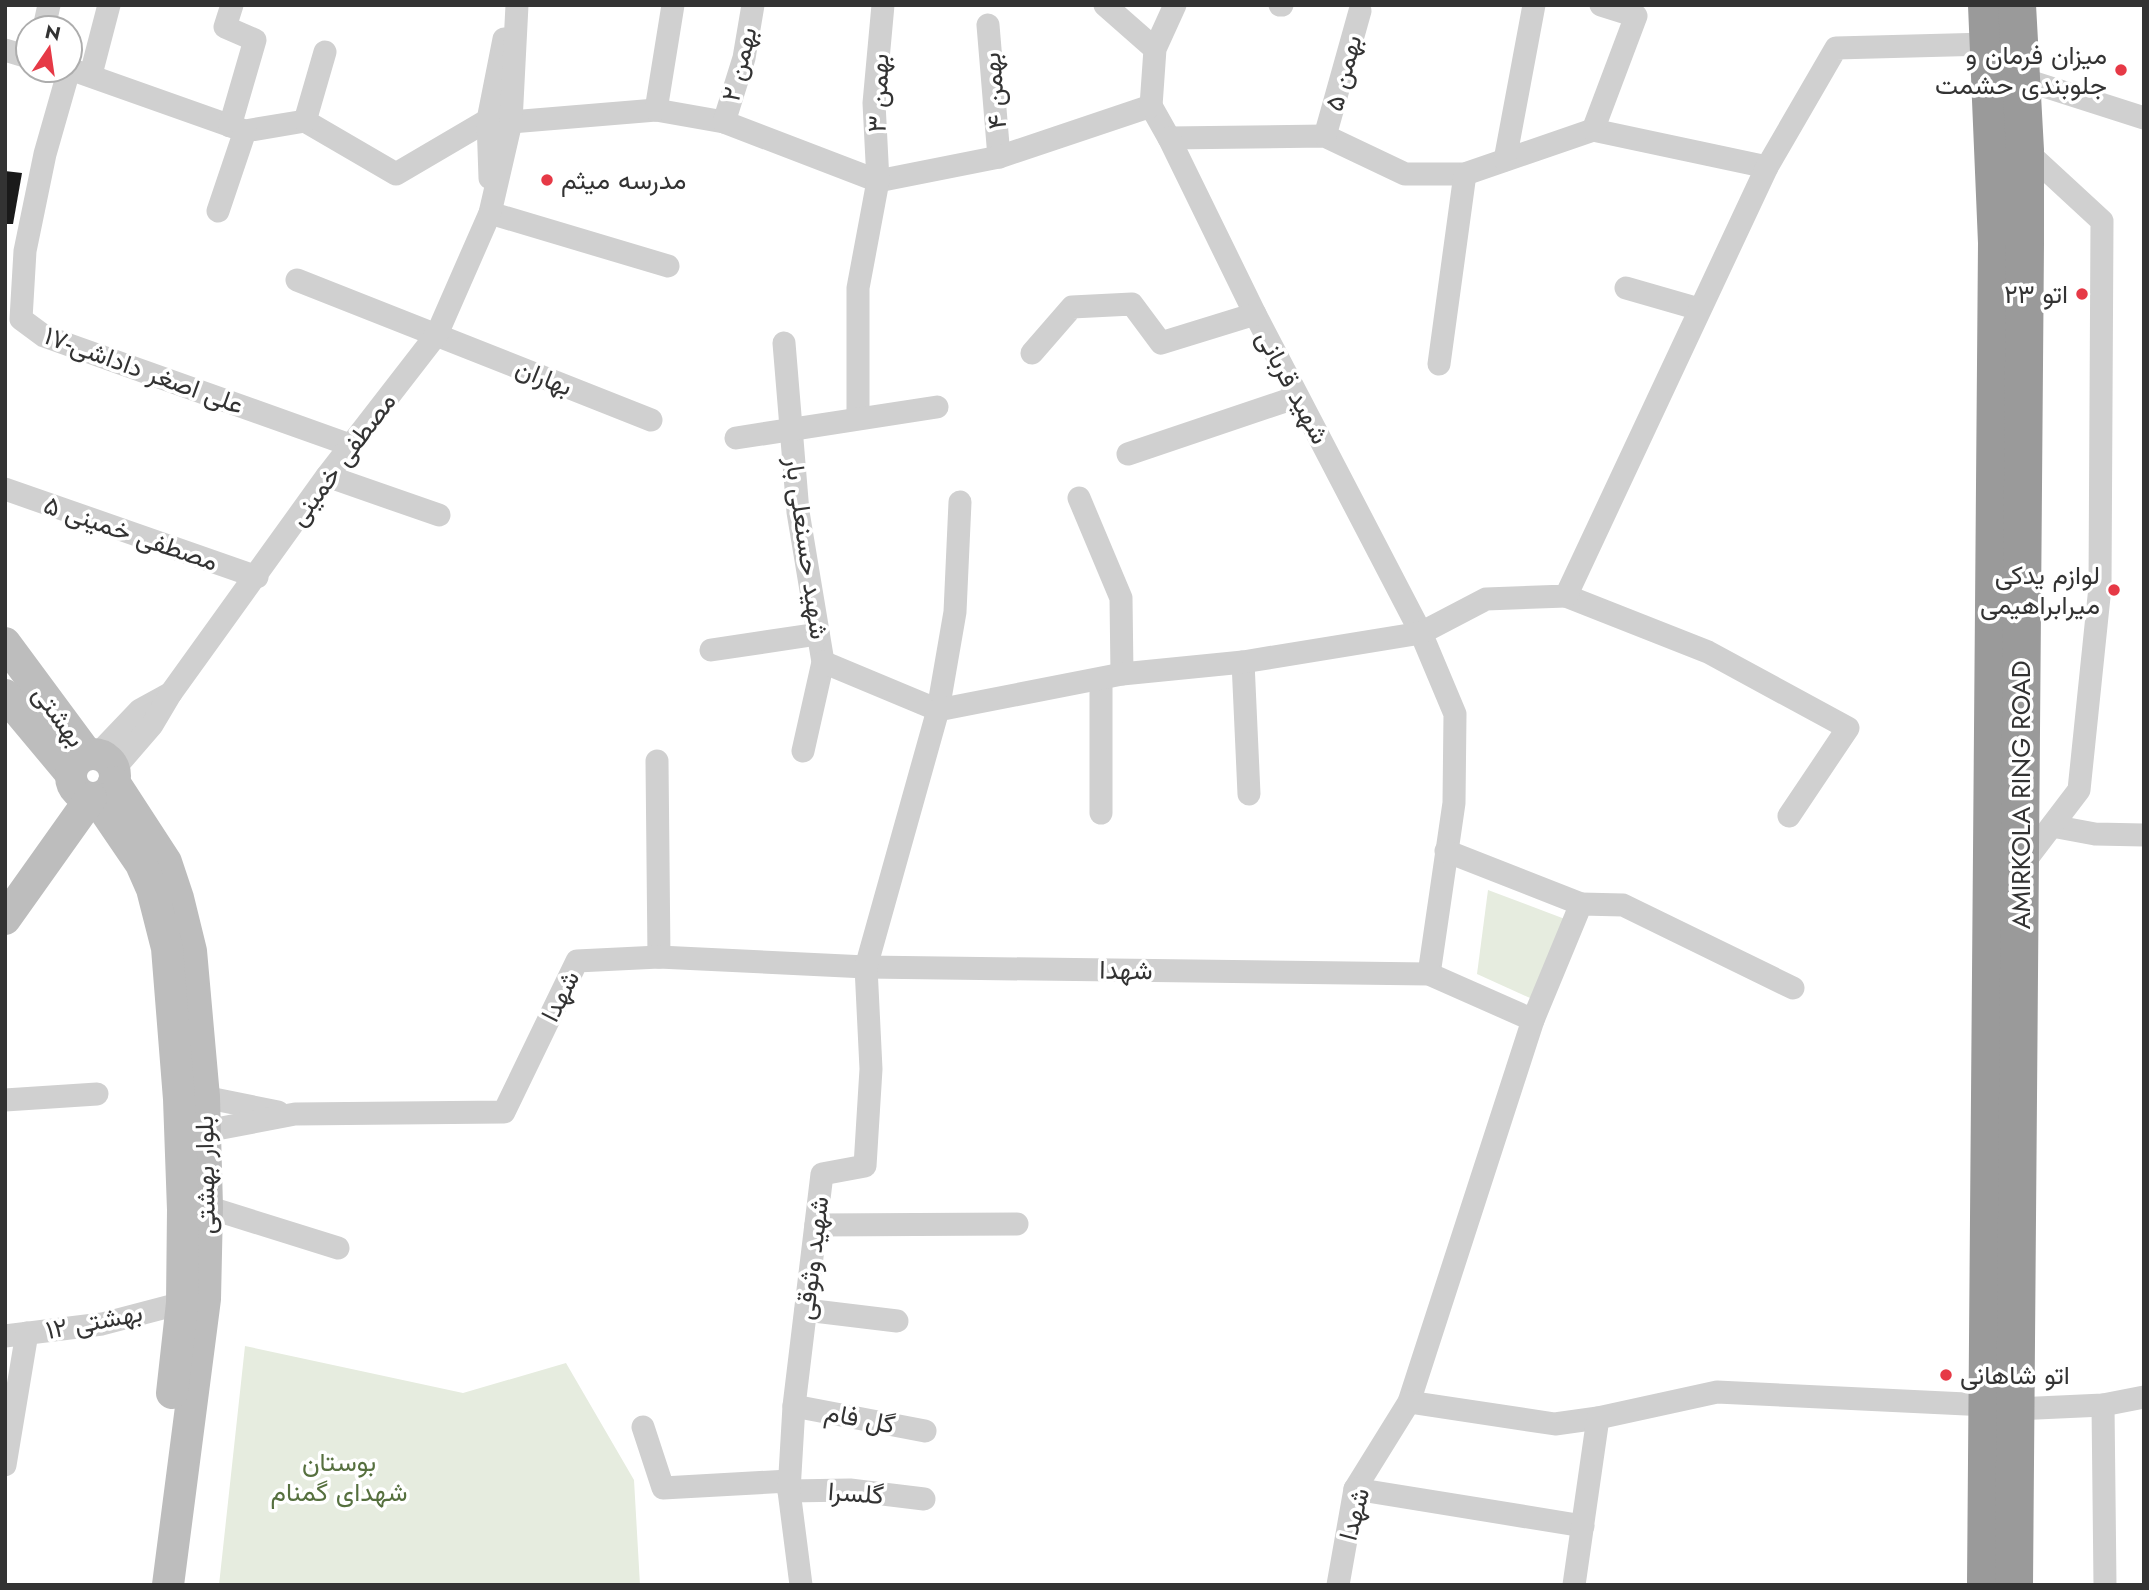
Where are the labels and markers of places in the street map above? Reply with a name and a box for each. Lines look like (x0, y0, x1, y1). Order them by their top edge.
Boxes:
place label: میزان فرمان و جلوبندی حشمت (1935, 36, 2107, 104)
marker: میزان فرمان و جلوبندی حشمت (2113, 62, 2129, 78)
place label: مدرسه میثم (561, 161, 686, 199)
marker: مدرسه میثم (539, 172, 555, 188)
place label: اتو ۲۳ (2004, 275, 2068, 313)
marker: اتو ۲۳ (2074, 286, 2090, 302)
place label: لوازم یدکی میرابراهیمی (1980, 556, 2100, 624)
marker: لوازم یدکی میرابراهیمی (2106, 582, 2122, 598)
place label: اتو شاهانی (1960, 1356, 2070, 1394)
marker: اتو شاهانی (1938, 1367, 1954, 1383)

